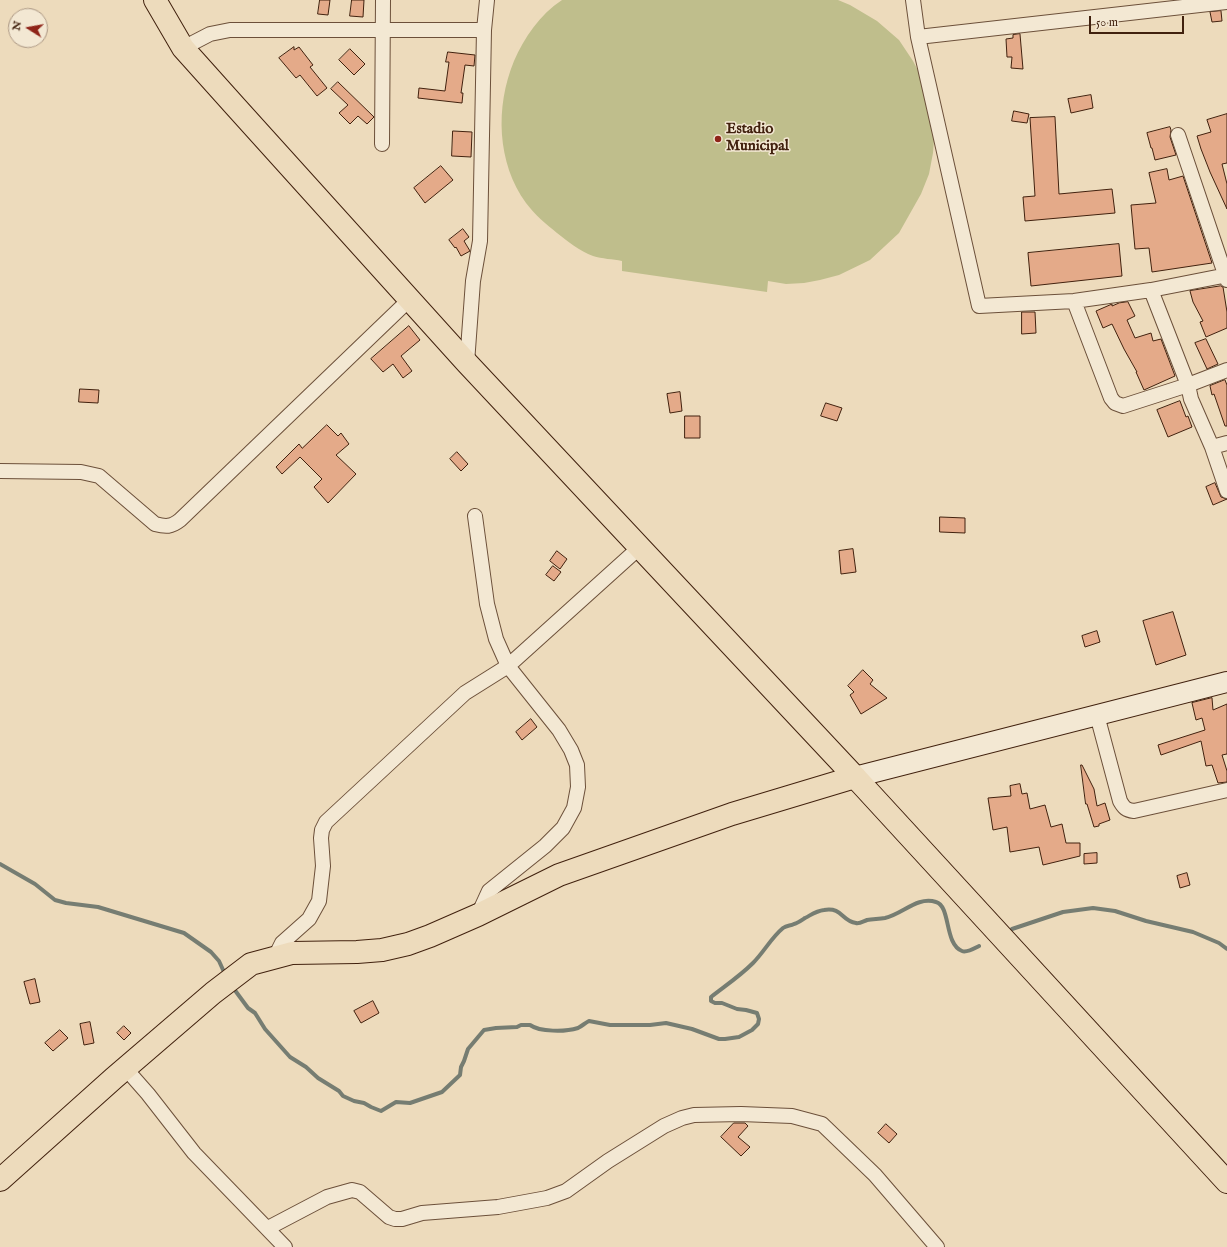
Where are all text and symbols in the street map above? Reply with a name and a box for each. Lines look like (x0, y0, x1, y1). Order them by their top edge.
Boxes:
north arrow (8, 8, 48, 48)
scale bar (1091, 8, 1186, 34)
text: 50 m (1096, 15, 1118, 30)
text: N (9, 20, 25, 32)
place label: Estadio Municipal (726, 121, 789, 156)
marker: Estadio Municipal (713, 134, 723, 144)

